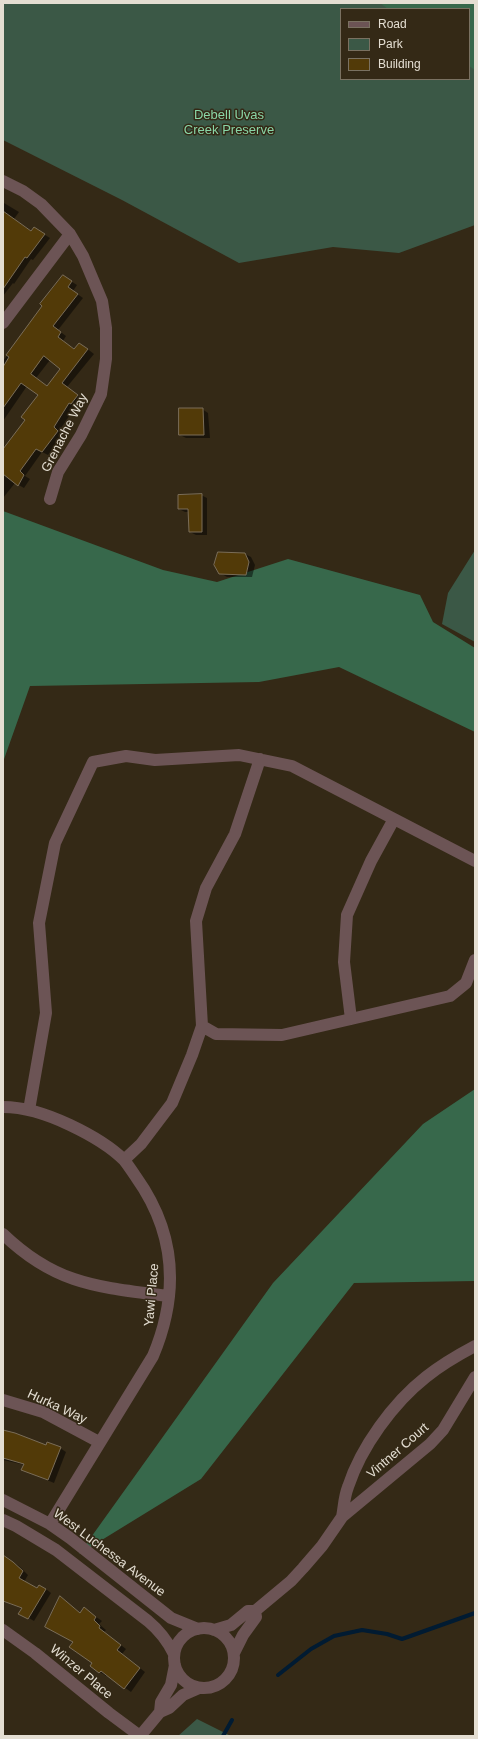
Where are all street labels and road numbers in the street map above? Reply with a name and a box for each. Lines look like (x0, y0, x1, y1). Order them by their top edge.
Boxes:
street label: Grenache Way (38, 391, 92, 475)
street label: Yawi Place (141, 1263, 163, 1327)
street label: Hurka Way (25, 1386, 89, 1428)
street label: Vintner Court (364, 1420, 432, 1482)
street label: West Luchessa Avenue (50, 1506, 168, 1600)
street label: Winzer Place (47, 1641, 115, 1703)

